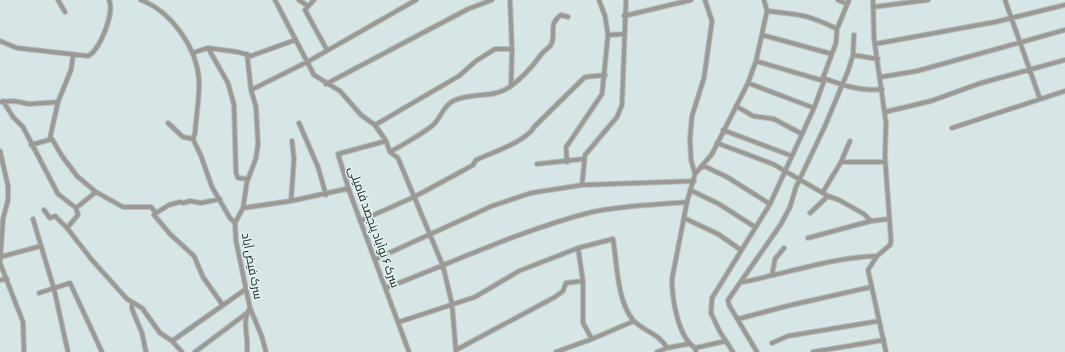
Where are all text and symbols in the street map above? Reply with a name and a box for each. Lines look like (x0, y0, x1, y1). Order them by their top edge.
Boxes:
street label: سرک ۶ نوآباد پنجصد فامیلی (344, 164, 402, 290)
street label: سرک فيض آباد (239, 232, 265, 300)

